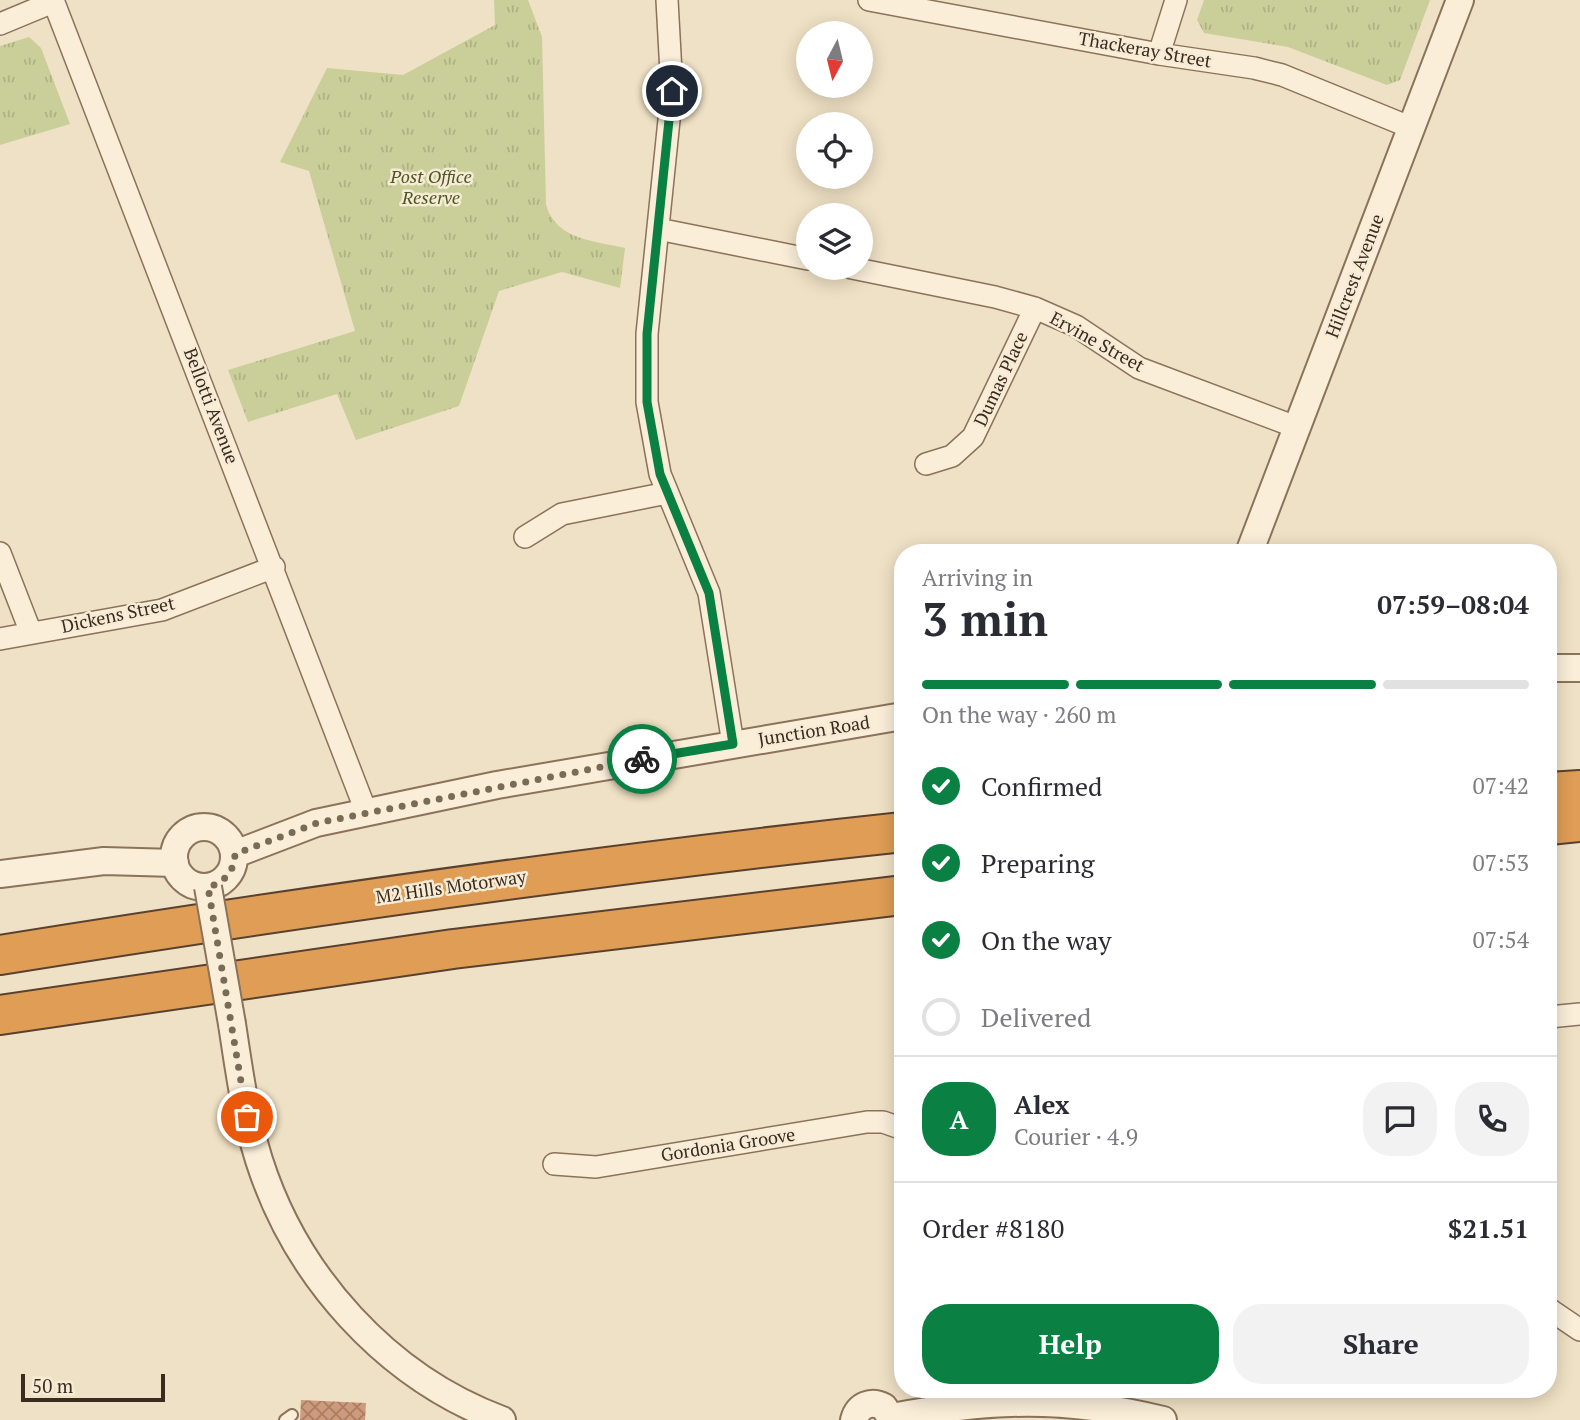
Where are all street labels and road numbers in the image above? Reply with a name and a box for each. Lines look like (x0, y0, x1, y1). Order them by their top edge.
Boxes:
street label: Thackeray Street (1077, 25, 1214, 73)
street label: Hillcrest Avenue (1319, 210, 1389, 341)
street label: Ervine Street (1046, 305, 1149, 377)
street label: Dumas Place (968, 327, 1033, 430)
street label: Bellotti Avenue (179, 344, 245, 467)
street label: Dickens Street (59, 590, 177, 638)
street label: Junction Road (756, 709, 871, 751)
street label: M2 Hills Motorway (374, 863, 528, 908)
street label: Gordonia Groove (659, 1122, 797, 1166)

